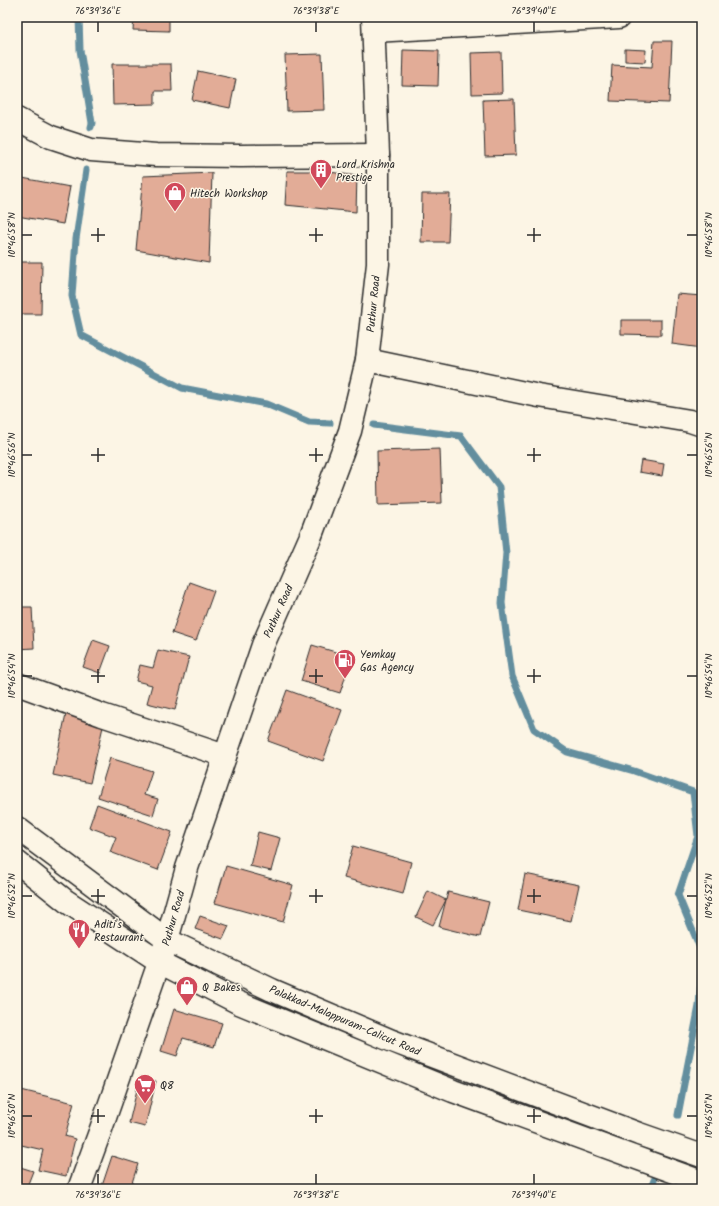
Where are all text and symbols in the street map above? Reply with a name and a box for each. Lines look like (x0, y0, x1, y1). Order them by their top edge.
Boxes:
text: 76°39'36"E (75, 3, 122, 19)
text: 76°39'38"E (293, 3, 340, 19)
text: 76°39'40"E (511, 3, 558, 19)
place label: Lord Krishna Prestige (336, 156, 395, 187)
building icon: Lord Krishna Prestige (308, 157, 334, 190)
shop icon: Hitech Workshop (162, 180, 188, 213)
place label: Hitech Workshop (190, 185, 268, 203)
text: 10°46'58"N (4, 212, 20, 258)
text: 10°46'58"N (701, 212, 717, 258)
street label: Puthur Road (362, 274, 386, 333)
text: 10°46'56"N (4, 432, 20, 478)
text: 10°46'56"N (701, 432, 717, 478)
street label: Puthur Road (259, 581, 299, 641)
place label: Yemkay Gas Agency (360, 646, 415, 677)
fuel station icon: Yemkay Gas Agency (332, 647, 358, 680)
text: 10°46'54"N (4, 653, 20, 699)
text: 10°46'54"N (701, 653, 717, 699)
text: 10°46'52"N (4, 873, 20, 919)
text: 10°46'52"N (701, 873, 717, 919)
street label: Puthur Road (157, 888, 191, 948)
place label: Aditi's Restaurant (94, 916, 144, 947)
restaurant icon: Aditi's Restaurant (66, 917, 92, 950)
shop icon: Q Bakes (174, 974, 200, 1007)
place label: Q Bakes (202, 979, 241, 997)
street label: Palakkad-Malappuram-Calicut Road (266, 981, 424, 1061)
supermarket icon: Q8 (132, 1072, 158, 1105)
place label: Q8 (160, 1077, 174, 1095)
text: 10°46'50"N (4, 1094, 20, 1138)
text: 10°46'50"N (701, 1094, 717, 1138)
text: 76°39'36"E (75, 1187, 122, 1203)
text: 76°39'38"E (293, 1187, 340, 1203)
text: 76°39'40"E (511, 1187, 558, 1203)

